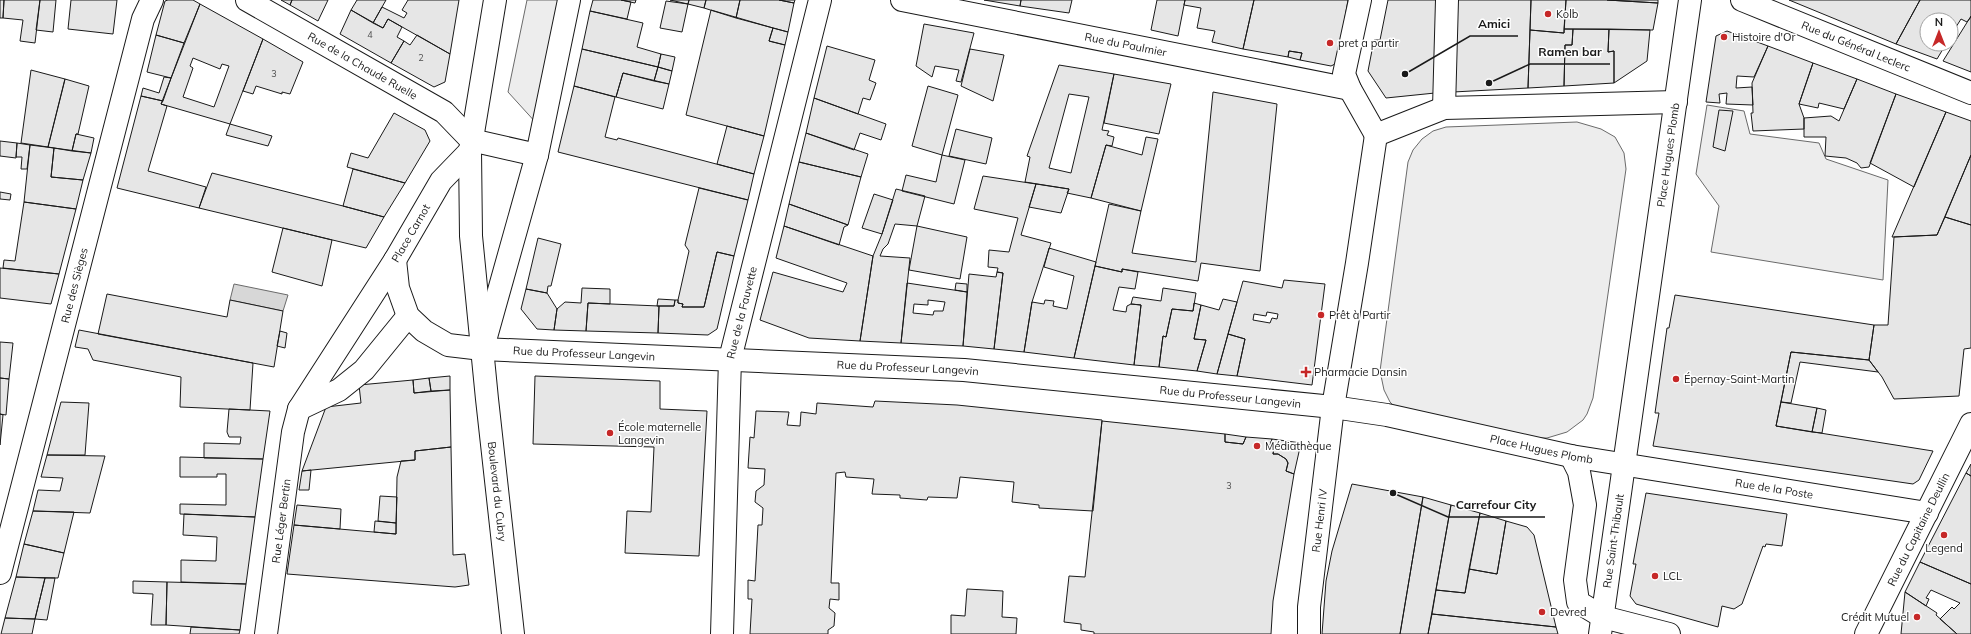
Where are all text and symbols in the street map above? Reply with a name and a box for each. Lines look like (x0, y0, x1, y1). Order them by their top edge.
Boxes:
place label: Kolb (1556, 7, 1579, 21)
marker: Kolb (1543, 9, 1553, 19)
callout: Amici (1470, 12, 1518, 36)
north arrow (1919, 12, 1959, 52)
text: N (1935, 15, 1943, 29)
text: Amici (1478, 16, 1510, 31)
street label: Rue du Général Leclerc (1799, 18, 1913, 75)
street label: Rue de la Chaude Ruelle (305, 29, 420, 102)
house number: 4 (367, 29, 373, 40)
street label: Rue du Paulmier (1083, 29, 1168, 59)
place label: Histoire d'Or (1732, 30, 1795, 44)
marker: Histoire d'Or (1719, 32, 1729, 42)
place label: pret a partir (1338, 36, 1399, 50)
marker: pret a partir (1325, 38, 1335, 48)
callout: Ramen bar (1530, 40, 1610, 64)
text: Ramen bar (1538, 44, 1602, 59)
house number: 2 (418, 52, 424, 63)
house number: 3 (271, 68, 277, 79)
street label: Place Hugues Plomb (1654, 101, 1682, 208)
street label: Place Carnot (388, 201, 433, 265)
street label: Rue des Sièges (58, 246, 91, 325)
street label: Rue de la Fauvette (723, 265, 760, 360)
place label: Prêt à Partir (1329, 308, 1390, 322)
marker: Prêt à Partir (1316, 310, 1326, 320)
street label: Rue du Professeur Langevin (513, 343, 655, 364)
street label: Rue du Professeur Langevin (836, 357, 979, 378)
place label: Pharmacie Dansin (1314, 365, 1407, 379)
marker: Pharmacie Dansin (1301, 367, 1311, 377)
place label: Épernay-Saint-Martin (1684, 372, 1794, 386)
marker: Épernay-Saint-Martin (1671, 374, 1681, 384)
street label: Rue du Professeur Langevin (1159, 383, 1302, 411)
place label: École maternelle Langevin (618, 420, 701, 447)
marker: École maternelle Langevin (605, 428, 615, 438)
street label: Place Hugues Plomb (1489, 431, 1595, 466)
place label: Médiathèque (1265, 439, 1331, 453)
street label: Boulevard du Cubry (485, 441, 510, 543)
marker: Médiathèque (1252, 441, 1262, 451)
street label: Rue du Capitaine Deullin (1884, 470, 1953, 588)
street label: Rue de la Poste (1734, 475, 1814, 502)
street label: Rue Léger Bertin (269, 478, 294, 564)
house number: 3 (1226, 480, 1232, 491)
street label: Rue Henri IV (1309, 488, 1330, 553)
callout: Carrefour City (1448, 493, 1545, 517)
street label: Rue Saint-Thibault (1600, 493, 1627, 589)
text: Carrefour City (1456, 497, 1537, 512)
marker: Legend (1939, 530, 1949, 540)
place label: Legend (1925, 541, 1963, 555)
place label: LCL (1663, 569, 1682, 583)
marker: LCL (1650, 571, 1660, 581)
place label: Devred (1550, 605, 1586, 619)
marker: Devred (1537, 607, 1547, 617)
place label: Crédit Mutuel (1841, 610, 1909, 624)
marker: Crédit Mutuel (1912, 612, 1922, 622)

